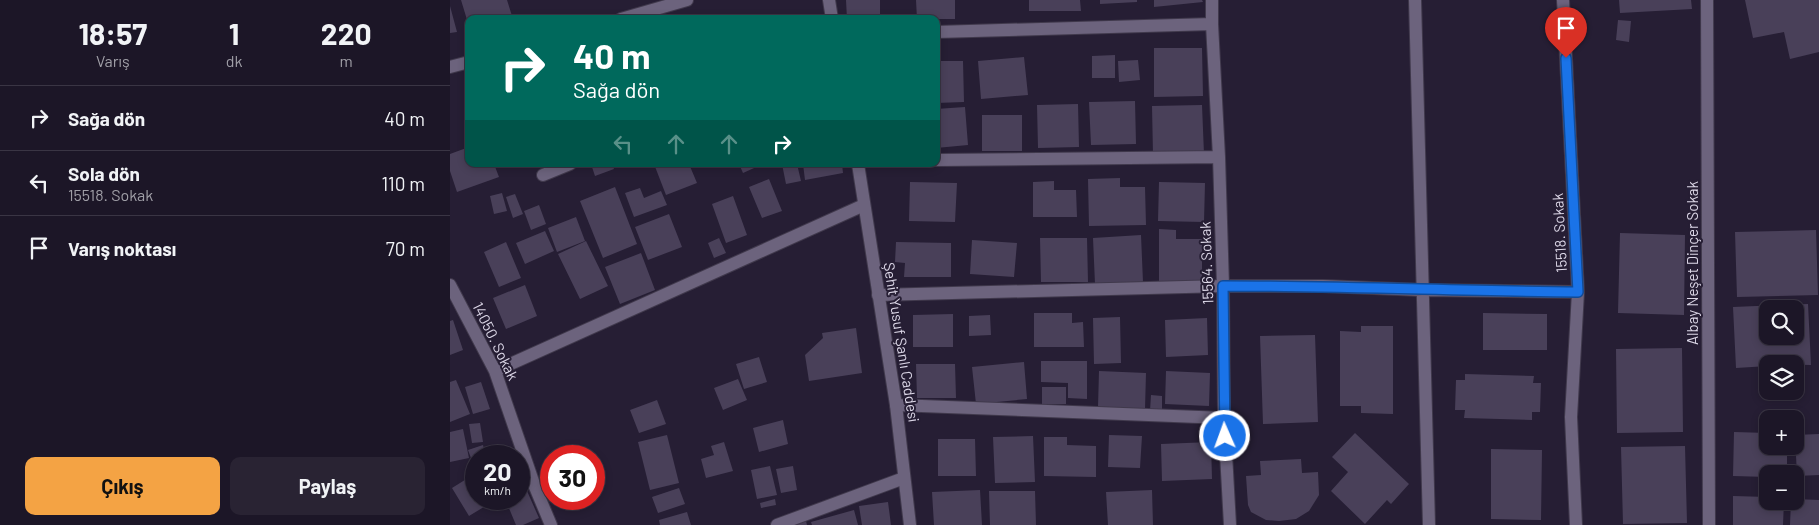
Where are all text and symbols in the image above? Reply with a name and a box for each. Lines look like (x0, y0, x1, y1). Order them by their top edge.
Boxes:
pin (1545, 7, 1587, 58)
icon: arrive (1552, 14, 1580, 42)
text: 18:57 (78, 15, 147, 51)
text: 1 (229, 15, 239, 51)
text: 220 (321, 15, 372, 51)
text: 40 m (573, 34, 650, 76)
icon: right (490, 35, 555, 100)
text: Varış (96, 51, 130, 70)
text: dk (226, 51, 242, 70)
text: m (340, 51, 353, 70)
text: Sağa dön (573, 76, 660, 102)
icon: right (25, 104, 53, 132)
text: Sağa dön (68, 107, 145, 130)
text: 40 m (384, 107, 425, 130)
icon: left (609, 130, 637, 158)
icon: ahead (662, 130, 690, 158)
icon: ahead (715, 130, 743, 158)
icon: right (768, 130, 796, 158)
text: Sola dön (68, 162, 140, 185)
icon: left (25, 169, 53, 197)
text: 110 m (381, 172, 425, 195)
street label: Albay Neşet Dinçer Sokak (1683, 181, 1701, 345)
text: 15518. Sokak (68, 185, 153, 204)
street label: 15518. Sokak (1548, 192, 1570, 273)
street label: 15564. Sokak (1196, 221, 1216, 305)
icon: arrive (25, 234, 53, 262)
text: Varış noktası (68, 237, 176, 260)
text: 70 m (386, 237, 425, 260)
street label: Şehit Yusuf Şanlı Caddesi (880, 261, 924, 423)
street label: 14050. Sokak (469, 299, 523, 384)
map controls (1759, 300, 1804, 510)
button: search (1759, 300, 1804, 345)
button: layers (1759, 355, 1804, 400)
position arrow (1198, 409, 1250, 461)
button: + (1759, 410, 1804, 455)
speed limit sign: 30 (540, 445, 605, 510)
text: 20 (483, 456, 512, 486)
button: Çıkış (25, 457, 220, 515)
button: Paylaş (230, 457, 425, 515)
button: − (1759, 465, 1804, 510)
text: km/h (484, 483, 511, 497)

